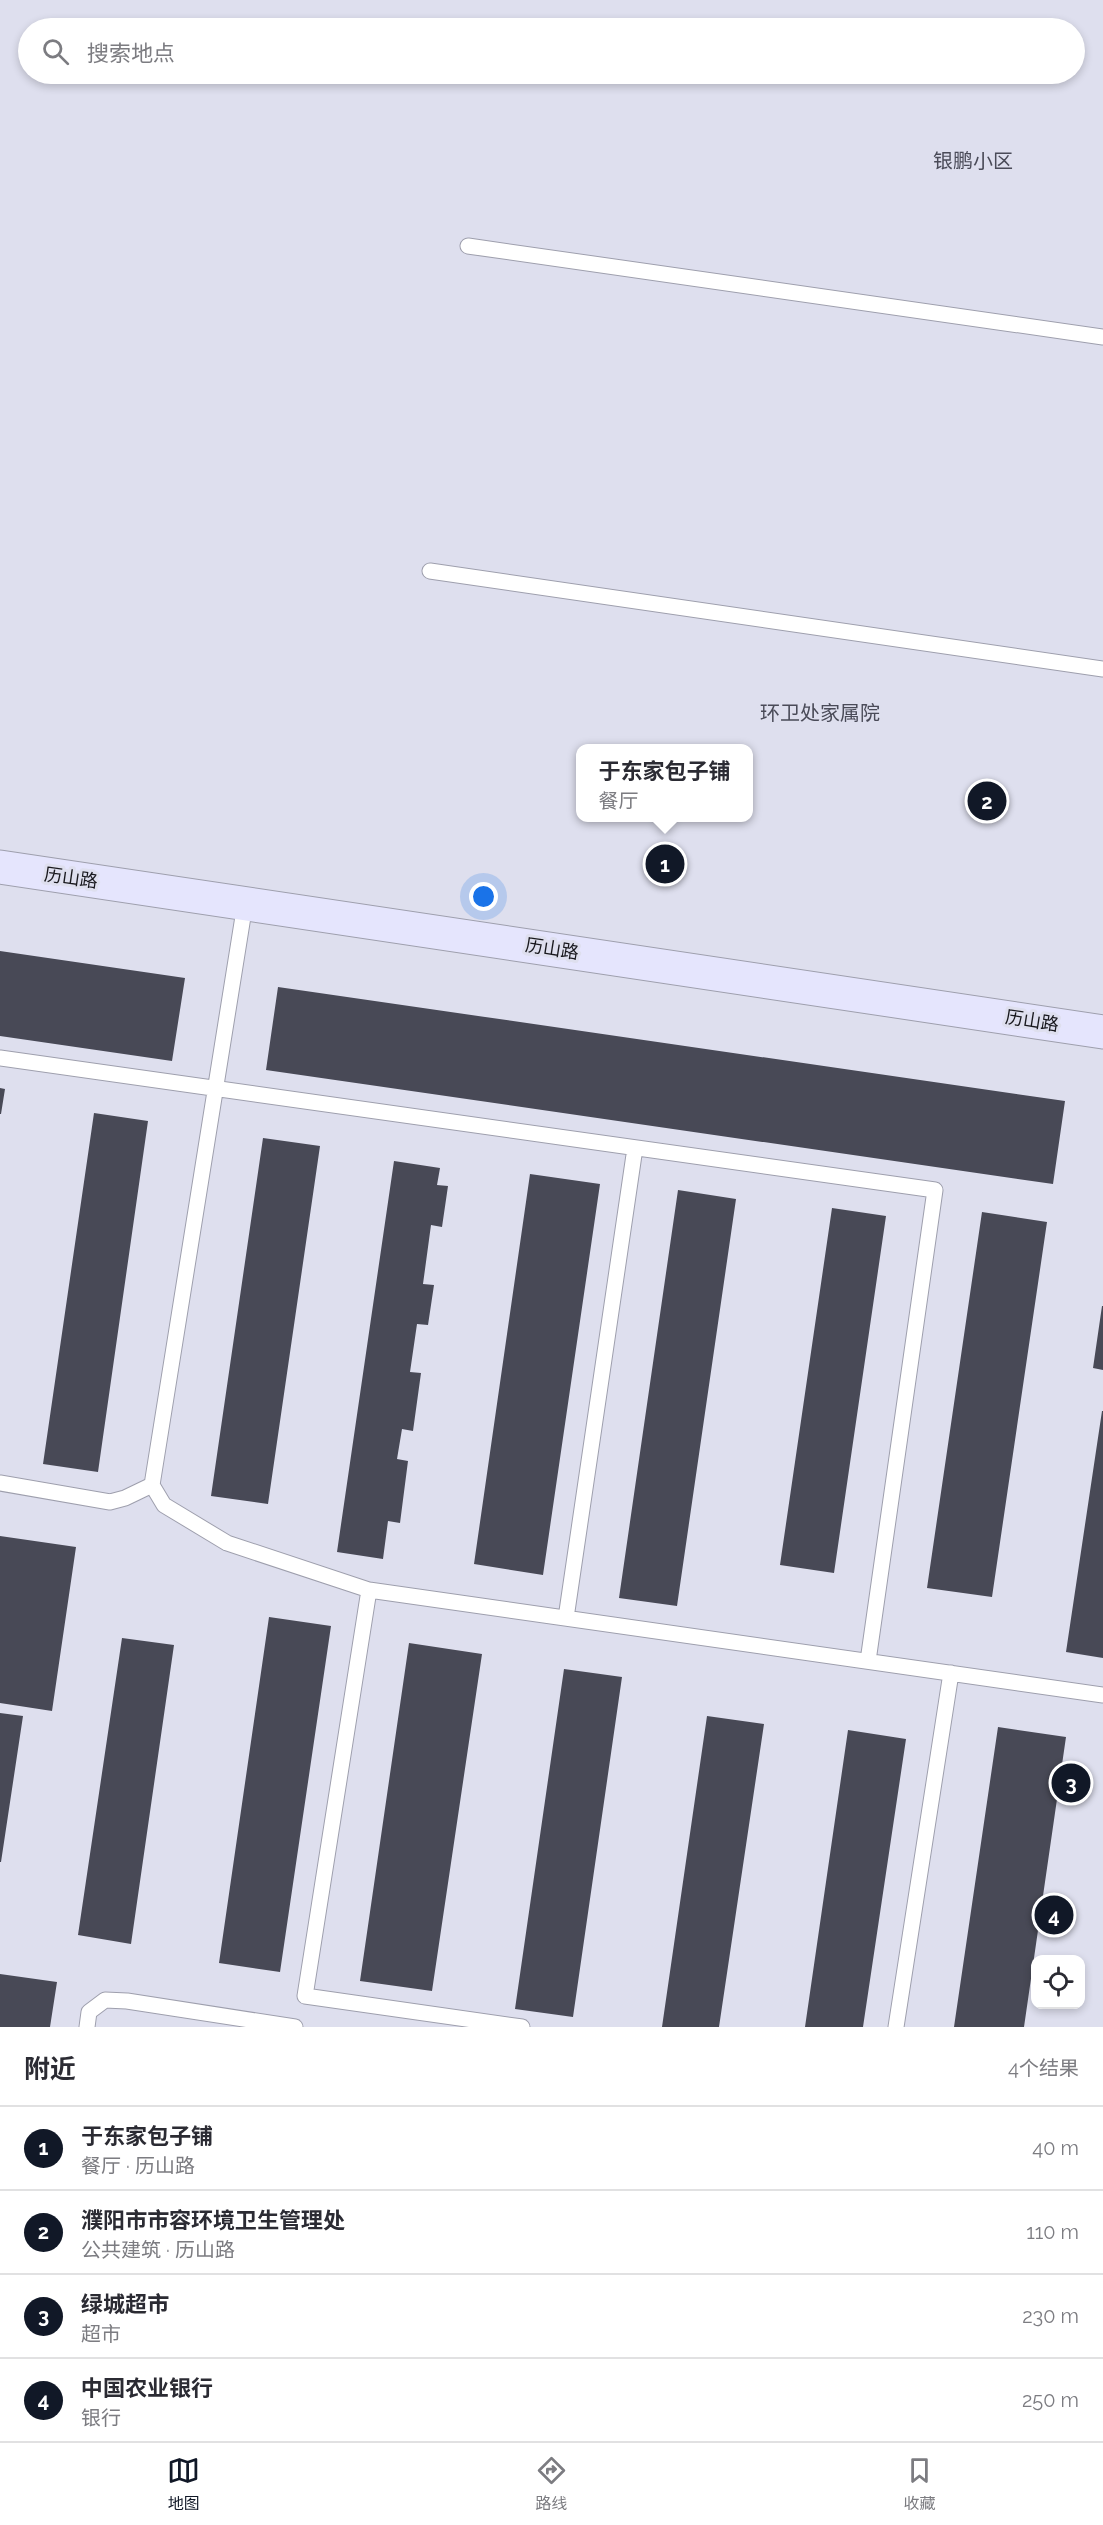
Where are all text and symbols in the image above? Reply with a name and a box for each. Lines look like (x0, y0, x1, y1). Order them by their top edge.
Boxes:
search box (18, 18, 1085, 84)
icon: search (39, 35, 72, 68)
text: 搜索地点 (87, 40, 175, 66)
district label: 银鹏小区 (933, 149, 1013, 173)
district label: 环卫处家属院 (760, 701, 880, 725)
popup (576, 744, 753, 822)
text: 于东家包子铺 (598, 758, 731, 784)
pin: 2 (968, 778, 1006, 824)
text: 餐厅 (598, 789, 638, 813)
pin: 1 (646, 842, 684, 886)
street label: 历山路 (43, 863, 99, 892)
your location (469, 882, 498, 911)
street label: 历山路 (524, 934, 580, 963)
street label: 历山路 (1004, 1006, 1060, 1035)
pin: 3 (1052, 1760, 1090, 1806)
pin: 4 (1034, 1892, 1074, 1938)
map controls (1031, 1955, 1085, 2009)
button: locate (1031, 1955, 1085, 2009)
text: 附近 (24, 2054, 76, 2084)
text: 4个结果 (1008, 2056, 1079, 2080)
text: 于东家包子铺 (81, 2123, 213, 2149)
text: 1 (39, 2136, 48, 2160)
text: 40 m (1032, 2136, 1079, 2160)
text: 餐厅 · 历山路 (81, 2154, 195, 2178)
text: 濮阳市市容环境卫生管理处 (81, 2207, 345, 2233)
text: 2 (38, 2220, 49, 2244)
text: 110 m (1026, 2220, 1079, 2244)
text: 公共建筑 · 历山路 (81, 2238, 235, 2262)
text: 绿城超市 (81, 2291, 169, 2317)
text: 3 (38, 2304, 49, 2328)
text: 230 m (1022, 2304, 1079, 2328)
text: 超市 (81, 2322, 121, 2346)
text: 中国农业银行 (81, 2375, 213, 2401)
text: 4 (38, 2388, 49, 2412)
text: 250 m (1022, 2388, 1079, 2412)
text: 银行 (81, 2406, 121, 2430)
tab: 地图 (167, 2454, 200, 2514)
tab: 路线 (535, 2454, 568, 2514)
tab: 收藏 (903, 2454, 936, 2514)

